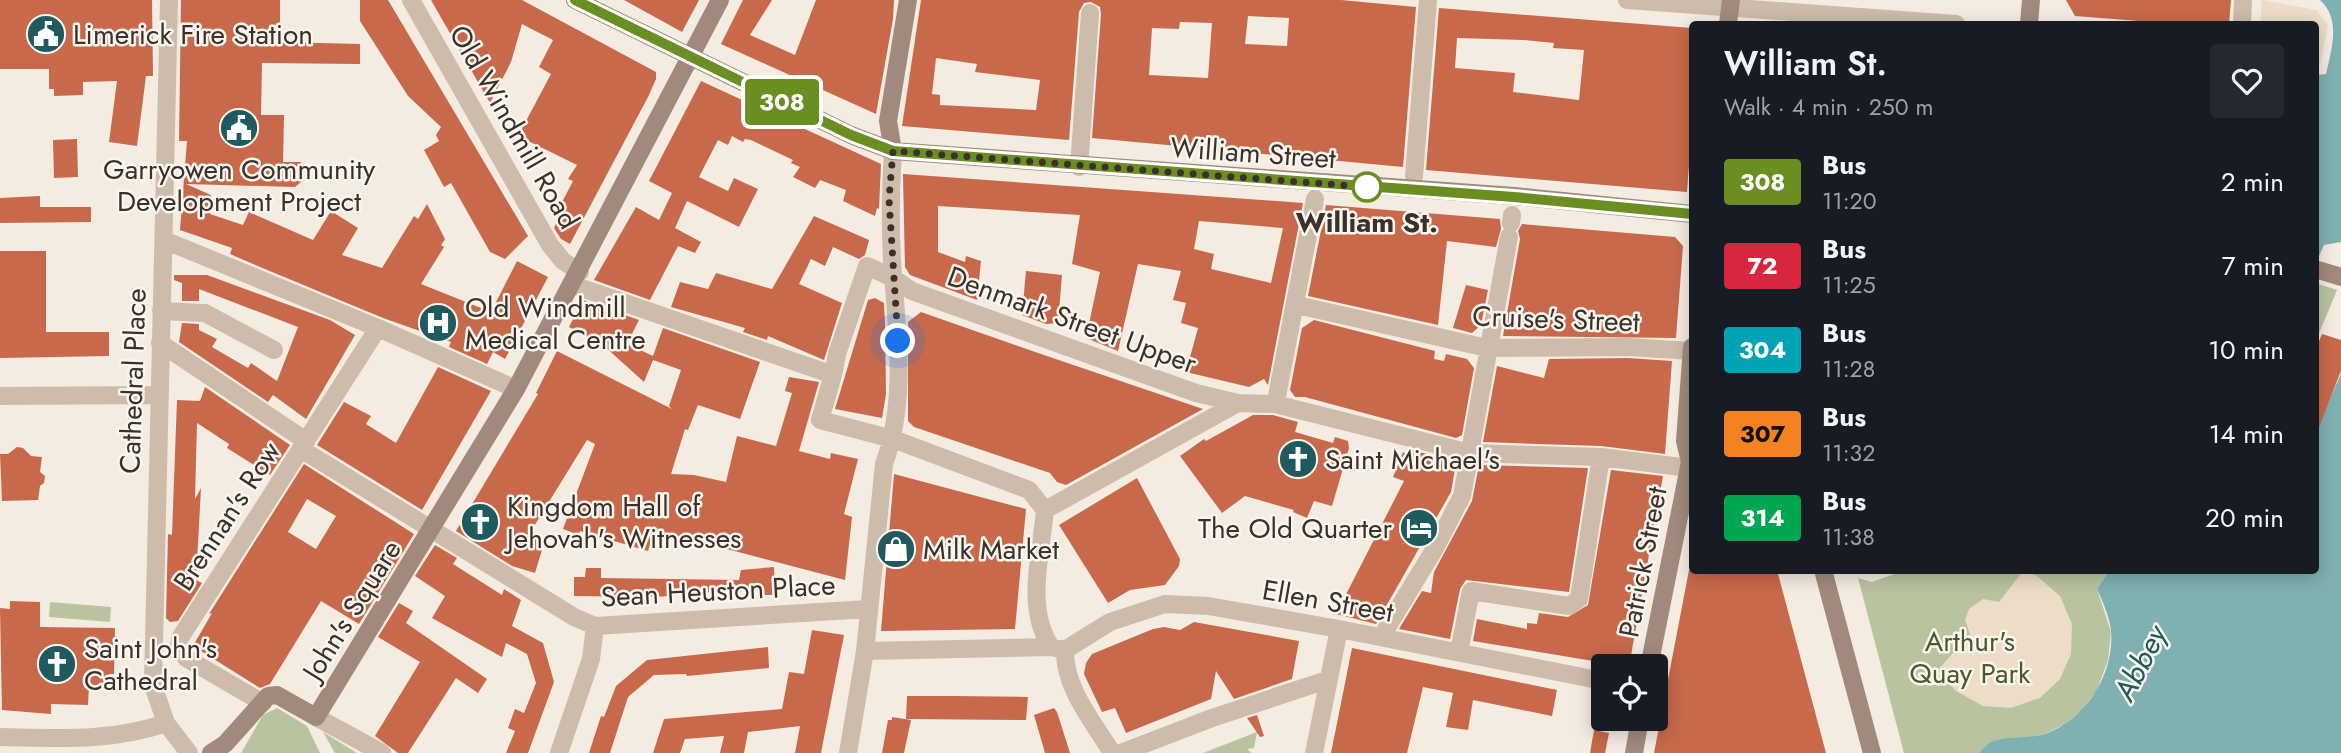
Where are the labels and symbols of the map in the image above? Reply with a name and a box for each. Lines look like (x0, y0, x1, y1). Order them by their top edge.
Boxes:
public building icon: Limerick Fire Station (25, 13, 67, 55)
place label: Limerick Fire Station (73, 14, 313, 55)
street label: Old Windmill Road (439, 17, 589, 237)
line badge: 308 (742, 79, 822, 125)
public building icon: Garryowen Community Development Project (218, 107, 260, 149)
street label: William Street (1169, 127, 1337, 179)
place label: Garryowen Community Development Project (103, 149, 376, 222)
marker: William St. (1352, 172, 1382, 202)
place label: William St. (1296, 202, 1438, 243)
street label: Denmark Street Upper (942, 256, 1203, 384)
place label: Old Windmill Medical Centre (465, 287, 646, 360)
street label: Cathedral Place (109, 288, 157, 474)
street label: Cruise's Street (1472, 296, 1641, 342)
hospital icon: Old Windmill Medical Centre (417, 302, 459, 344)
your location (880, 323, 915, 358)
street label: Brennan's Row (163, 433, 291, 599)
church icon: Saint Michael's (1277, 438, 1319, 480)
place label: Saint Michael's (1325, 439, 1500, 480)
street label: Patrick Street (1608, 483, 1678, 641)
place label: Kingdom Hall of Jehovah's Witnesses (503, 486, 741, 559)
church icon: Kingdom Hall of Jehovah's Witnesses (459, 501, 501, 543)
hotel icon: The Old Quarter (1398, 507, 1440, 549)
place label: The Old Quarter (1198, 508, 1392, 549)
shop icon: Milk Market (875, 528, 917, 570)
place label: Milk Market (923, 529, 1059, 570)
street label: John's Square (290, 532, 411, 691)
street label: Sean Heuston Place (600, 564, 836, 618)
street label: Ellen Street (1259, 569, 1397, 633)
water label: Abbey (2102, 616, 2178, 709)
park label: Arthur's Quay Park (1910, 621, 2031, 694)
place label: Saint John's Cathedral (84, 628, 217, 701)
church icon: Saint John's Cathedral (36, 643, 78, 685)

